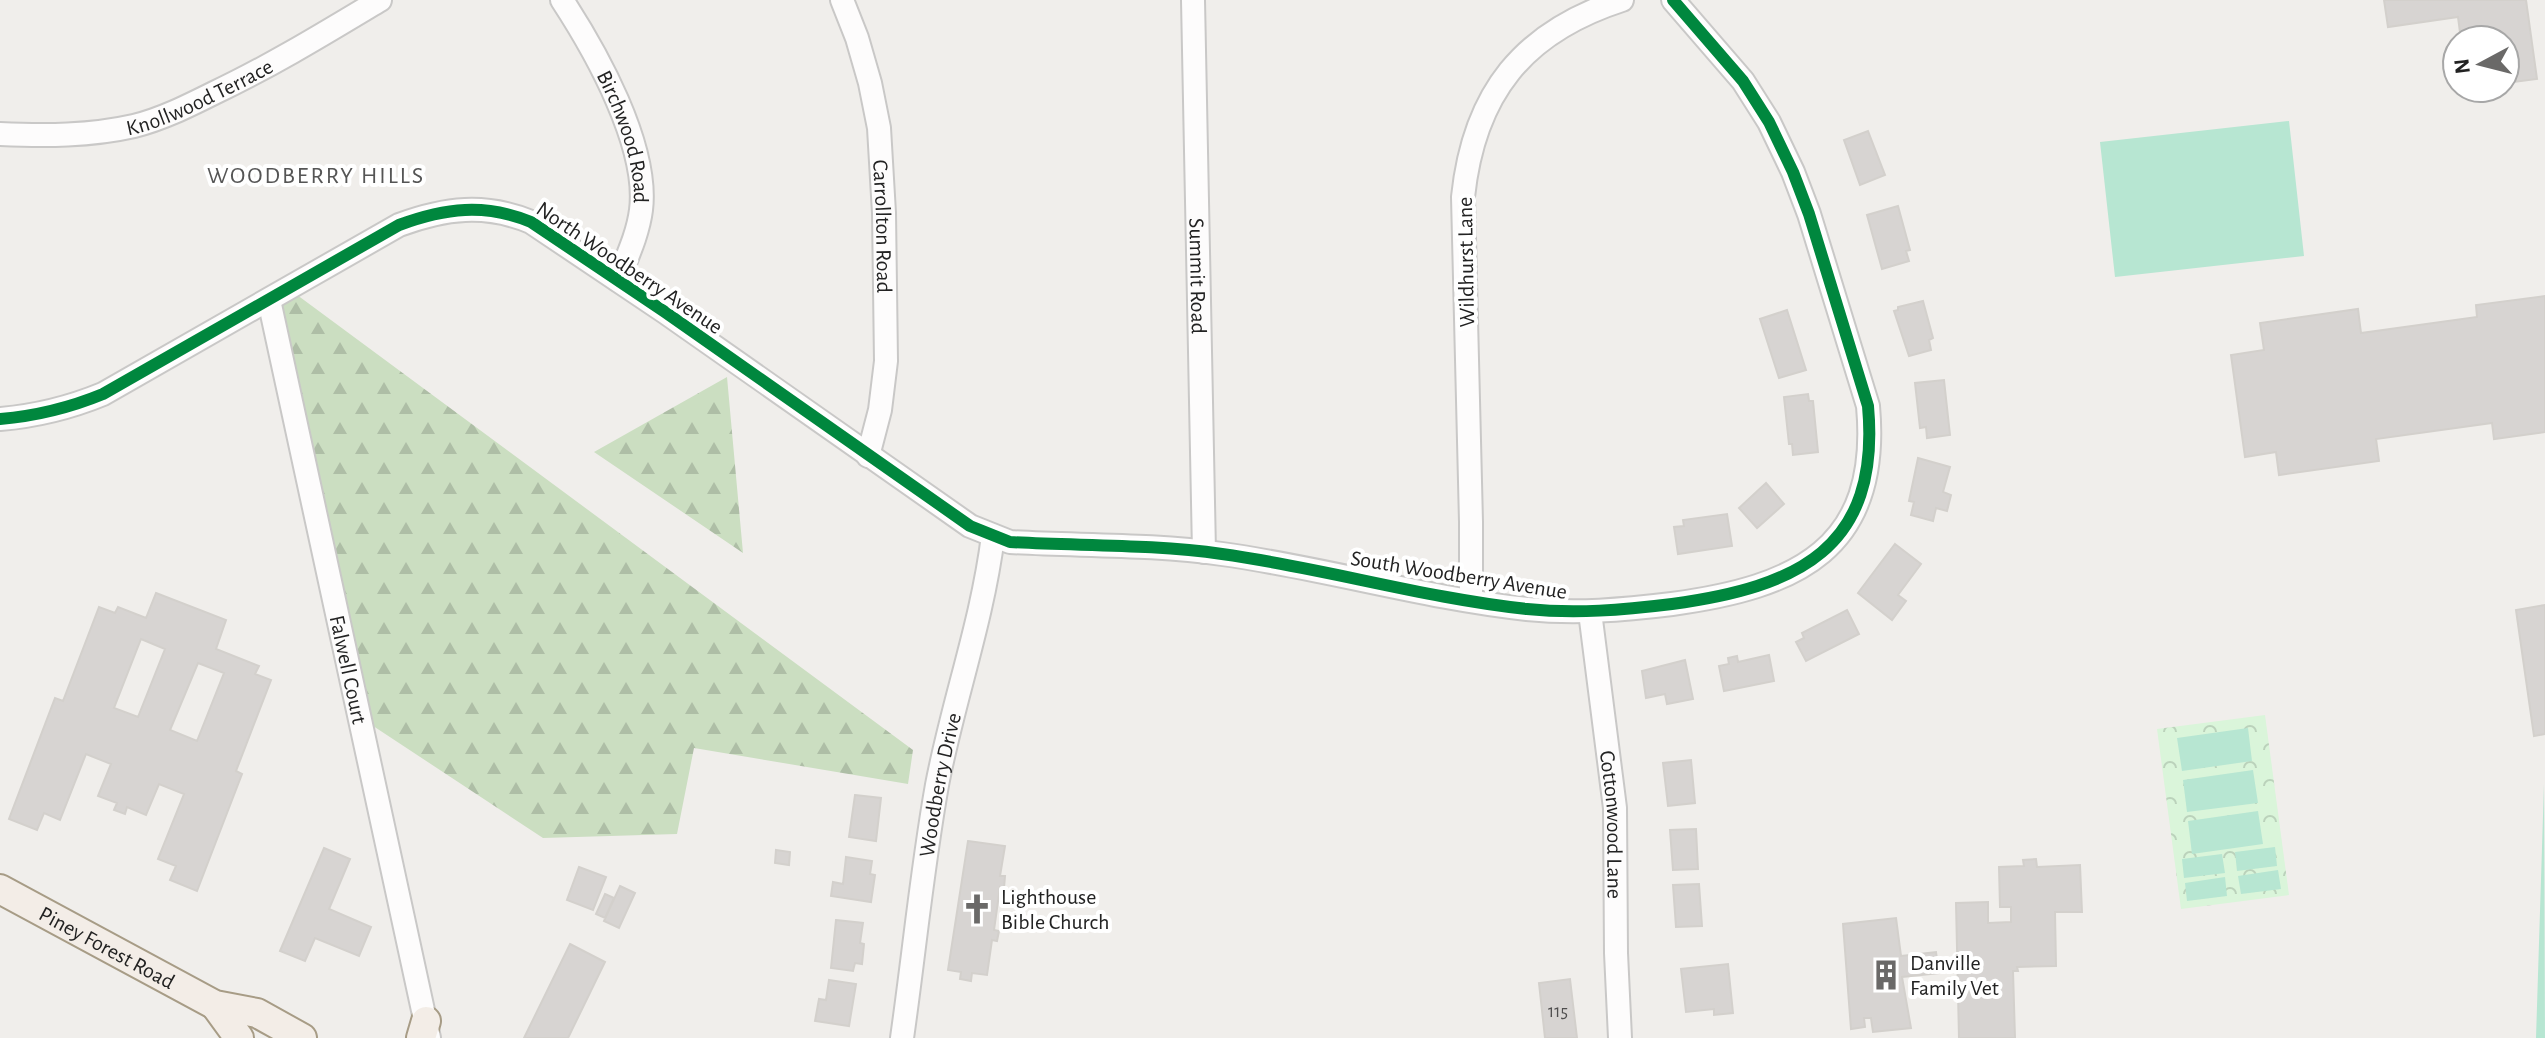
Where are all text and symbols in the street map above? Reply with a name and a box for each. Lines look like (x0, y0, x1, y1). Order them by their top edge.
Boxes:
north arrow (2441, 24, 2521, 104)
street label: Knollwood Terrace (124, 55, 277, 139)
text: N (2450, 57, 2474, 75)
street label: Birchwood Road (593, 67, 652, 203)
street label: Carrollton Road (869, 159, 895, 293)
district label: WOODBERRY HILLS (207, 164, 425, 188)
street label: Wildhurst Lane (1454, 196, 1478, 328)
street label: North Woodberry Avenue (532, 197, 726, 338)
street label: Summit Road (1185, 218, 1210, 334)
street label: South Woodberry Avenue (1349, 547, 1569, 603)
street label: Falwell Court (326, 613, 371, 726)
street label: Woodberry Drive (916, 711, 965, 859)
street label: Cottonwood Lane (1596, 749, 1626, 899)
place label: Lighthouse Bible Church (1001, 886, 1110, 933)
church icon: Lighthouse Bible Church (960, 892, 994, 926)
street label: Piney Forest Road (35, 902, 178, 993)
place label: Danville Family Vet (1910, 952, 1999, 999)
building icon: Danville Family Vet (1869, 958, 1903, 992)
house number: 115 (1548, 1003, 1568, 1021)

